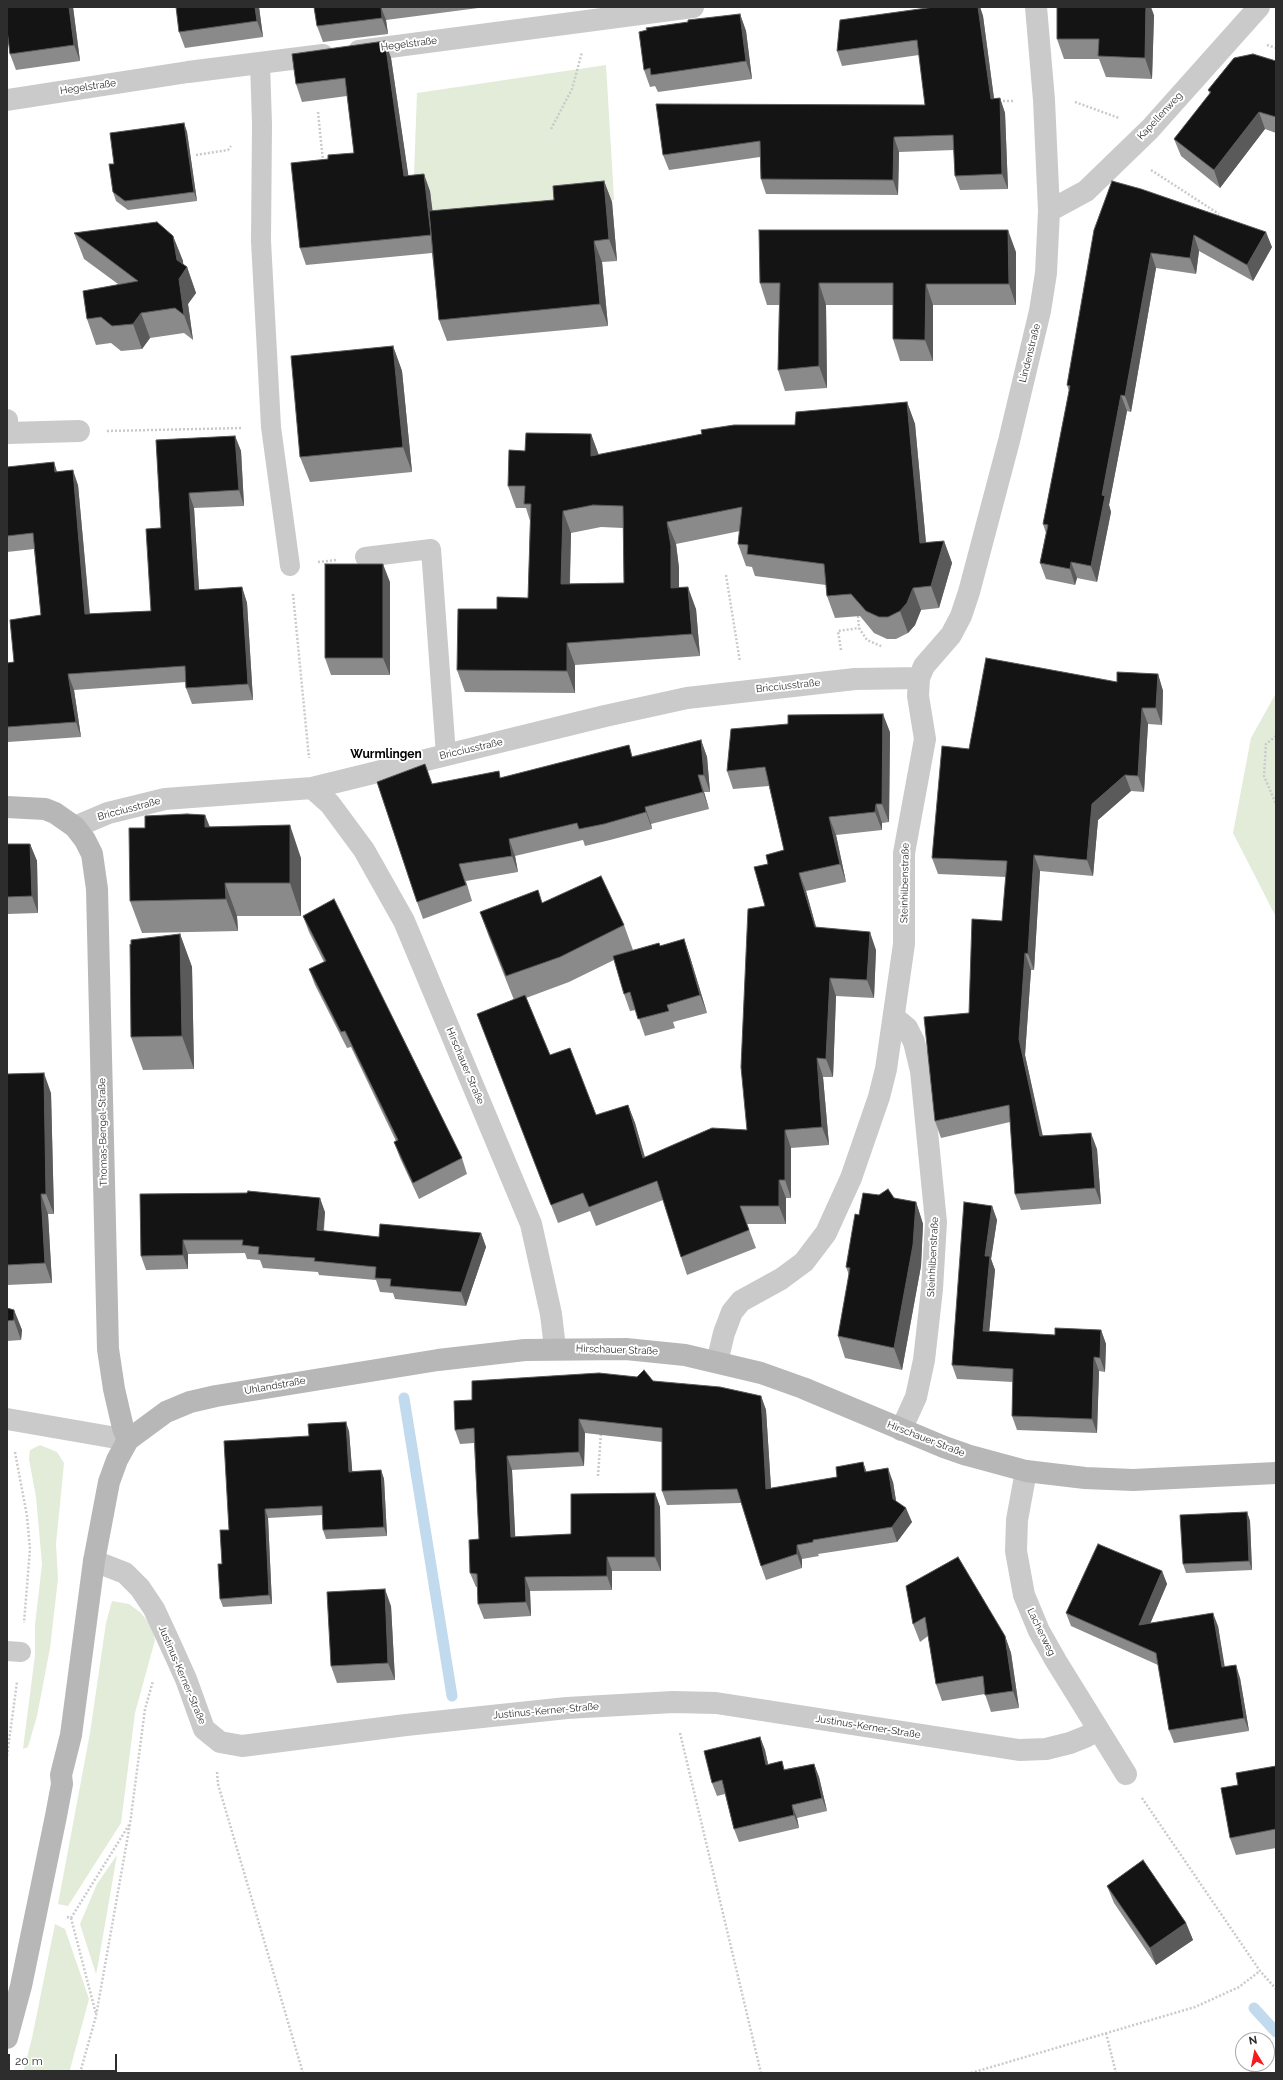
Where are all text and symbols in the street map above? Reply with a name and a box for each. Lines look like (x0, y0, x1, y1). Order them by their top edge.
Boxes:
street label: Hegelstraße (380, 35, 438, 53)
street label: Hegelstraße (59, 77, 117, 97)
street label: Kapellenweg (1135, 90, 1185, 142)
street label: Lindenstraße (1017, 322, 1043, 384)
street label: Bricciusstraße (755, 677, 821, 695)
street label: Bricciusstraße (438, 736, 504, 762)
district label: Wurmlingen (350, 747, 422, 761)
street label: Bricciusstraße (96, 795, 162, 823)
street label: Steinhilbenstraße (898, 843, 912, 923)
street label: Hirschauer Straße (443, 1026, 487, 1106)
street label: Thomas-Bengel-Straße (96, 1078, 110, 1186)
street label: Steinhilbenstraße (925, 1217, 941, 1297)
street label: Hirschauer Straße (576, 1343, 658, 1357)
street label: Uhlandstraße (243, 1375, 307, 1397)
street label: Hirschauer Straße (885, 1419, 967, 1459)
street label: Lacherweg (1024, 1606, 1058, 1658)
street label: Justinus-Kerner-Straße (156, 1624, 208, 1726)
street label: Justinus-Kerner-Straße (493, 1700, 599, 1722)
street label: Justinus-Kerner-Straße (815, 1713, 921, 1741)
north arrow (1235, 2032, 1275, 2072)
text: N (1248, 2034, 1258, 2048)
scale bar (10, 2046, 119, 2072)
text: 20 m (15, 2054, 43, 2068)

